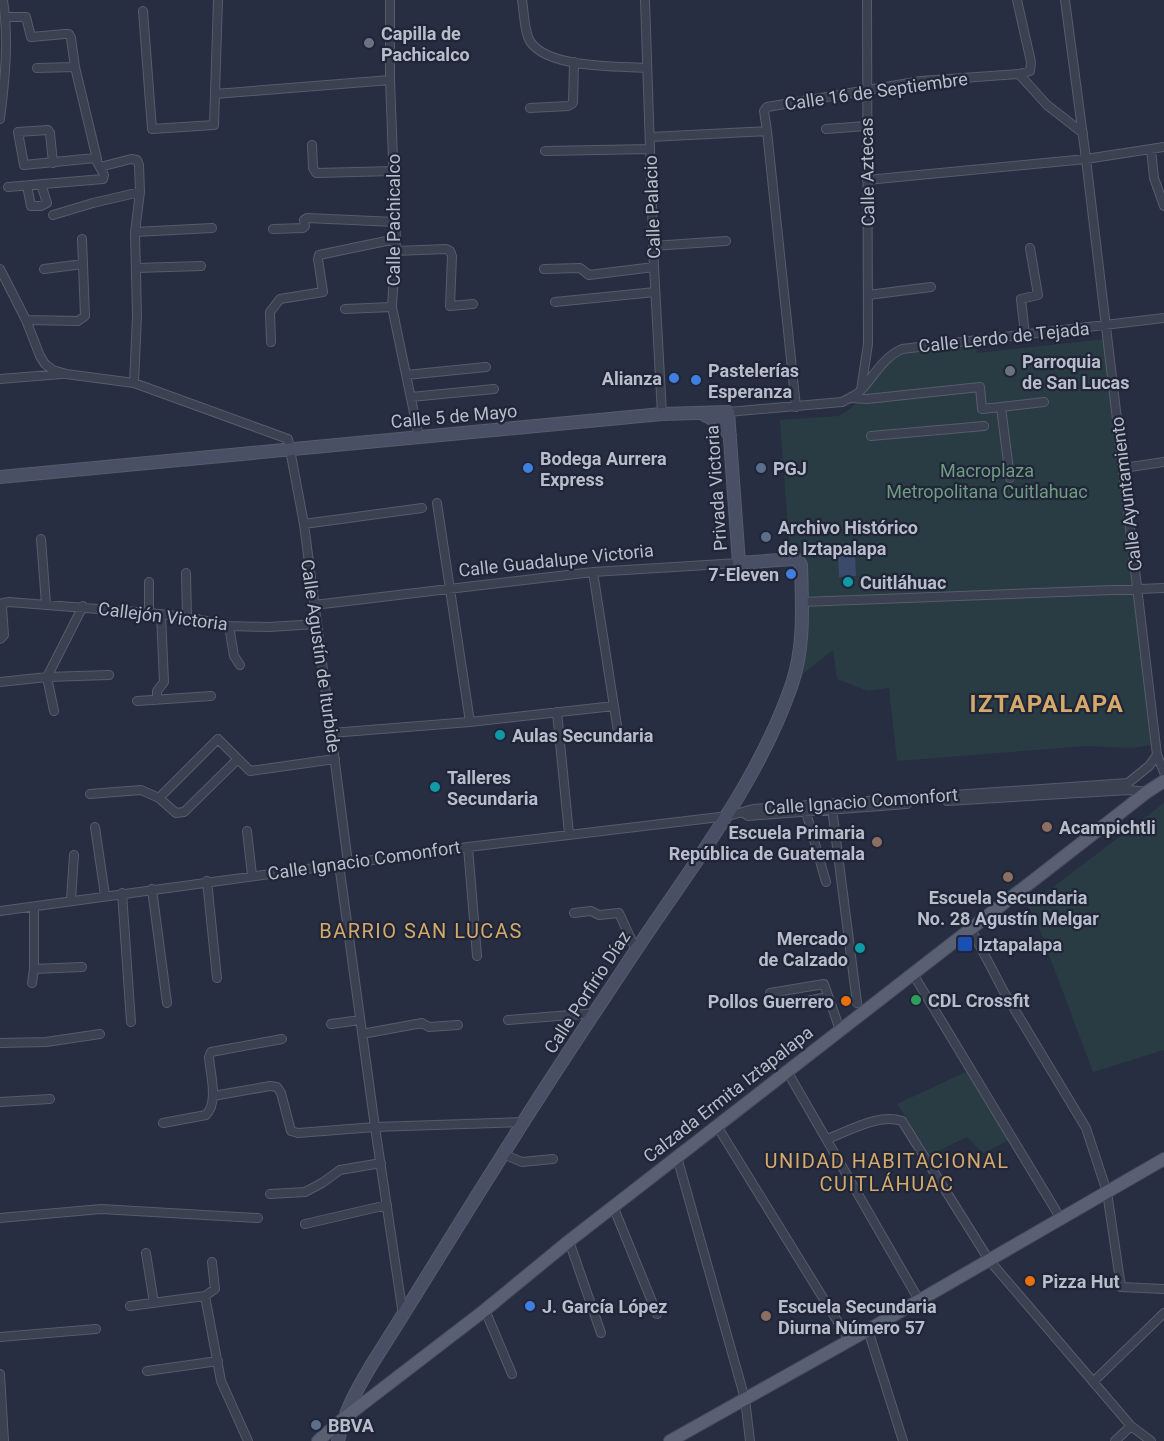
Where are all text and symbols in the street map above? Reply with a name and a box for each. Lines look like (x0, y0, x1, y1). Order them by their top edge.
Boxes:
place label: Capilla de Pachicalco (381, 23, 470, 65)
marker: Capilla de Pachicalco (362, 36, 376, 50)
street label: Calle 16 de Septiembre (783, 68, 969, 114)
street label: Calle Aztecas (856, 117, 878, 227)
street label: Calle Pachicalco (383, 154, 404, 286)
street label: Calle Palacio (640, 155, 664, 259)
street label: Calle Lerdo de Tejada (918, 318, 1090, 356)
place label: Parroquia de San Lucas (1022, 351, 1129, 393)
place label: Pastelerías Esperanza (708, 360, 799, 402)
marker: Parroquia de San Lucas (1003, 364, 1017, 378)
place label: Alianza (602, 368, 662, 389)
marker: Alianza (667, 371, 681, 385)
marker: Pastelerías Esperanza (689, 373, 703, 387)
street label: Calle 5 de Mayo (390, 400, 518, 432)
street label: Calle Ayuntamiento (1106, 416, 1146, 572)
street label: Privada Victoria (701, 424, 731, 552)
place label: Bodega Aurrera Express (540, 448, 667, 490)
place label: PGJ (773, 458, 807, 479)
park label: Macroplaza Metropolitana Cuitlahuac (886, 460, 1088, 502)
marker: Bodega Aurrera Express (521, 461, 535, 475)
marker: PGJ (754, 461, 768, 475)
place label: Archivo Histórico de Iztapalapa (778, 517, 918, 559)
marker: Archivo Histórico de Iztapalapa (759, 530, 773, 544)
street label: Calle Guadalupe Victoria (457, 539, 655, 581)
street label: Calle Agustín de Iturbide (297, 558, 345, 754)
place label: 7-Eleven (708, 564, 779, 585)
marker: 7-Eleven (784, 567, 798, 581)
place label: Cuitláhuac (860, 572, 946, 593)
marker: Cuitláhuac (841, 575, 855, 589)
street label: Callejón Victoria (97, 598, 229, 634)
district label: IZTAPALAPA (970, 690, 1124, 718)
place label: Aulas Secundaria (512, 725, 654, 746)
marker: Aulas Secundaria (493, 728, 507, 742)
place label: Talleres Secundaria (447, 767, 538, 809)
marker: Talleres Secundaria (428, 780, 442, 794)
street label: Calle Ignacio Comonfort (763, 784, 959, 818)
place label: Acampichtli (1059, 817, 1156, 838)
marker: Acampichtli (1040, 820, 1054, 834)
place label: Escuela Primaria República de Guatemala (669, 822, 865, 864)
marker: Escuela Primaria República de Guatemala (870, 835, 884, 849)
street label: Calle Ignacio Comonfort (266, 836, 462, 884)
marker: Escuela Secundaria No. 28 Agustín Melgar (1001, 870, 1015, 884)
place label: Escuela Secundaria No. 28 Agustín Melgar (917, 887, 1099, 929)
district label: BARRIO SAN LUCAS (319, 919, 523, 943)
street label: Calle Porfirio Díaz (540, 927, 635, 1057)
place label: Mercado de Calzado (758, 928, 848, 970)
place label: Iztapalapa (978, 934, 1062, 955)
marker: Iztapalapa (956, 935, 974, 953)
marker: Mercado de Calzado (853, 941, 867, 955)
place label: CDL Crossfit (928, 990, 1030, 1011)
place label: Pollos Guerrero (708, 991, 834, 1012)
marker: CDL Crossfit (909, 993, 923, 1007)
marker: Pollos Guerrero (839, 994, 853, 1008)
street label: Calzada Ermita Iztapalapa (639, 1021, 817, 1167)
district label: UNIDAD HABITACIONAL CUITLÁHUAC (765, 1149, 1009, 1196)
place label: Pizza Hut (1042, 1271, 1120, 1292)
marker: Pizza Hut (1023, 1274, 1037, 1288)
place label: J. García López (542, 1296, 667, 1317)
place label: Escuela Secundaria Diurna Número 57 (778, 1296, 937, 1338)
marker: J. García López (523, 1299, 537, 1313)
marker: Escuela Secundaria Diurna Número 57 (759, 1309, 773, 1323)
place label: BBVA (328, 1415, 375, 1436)
marker: BBVA (309, 1418, 323, 1432)

